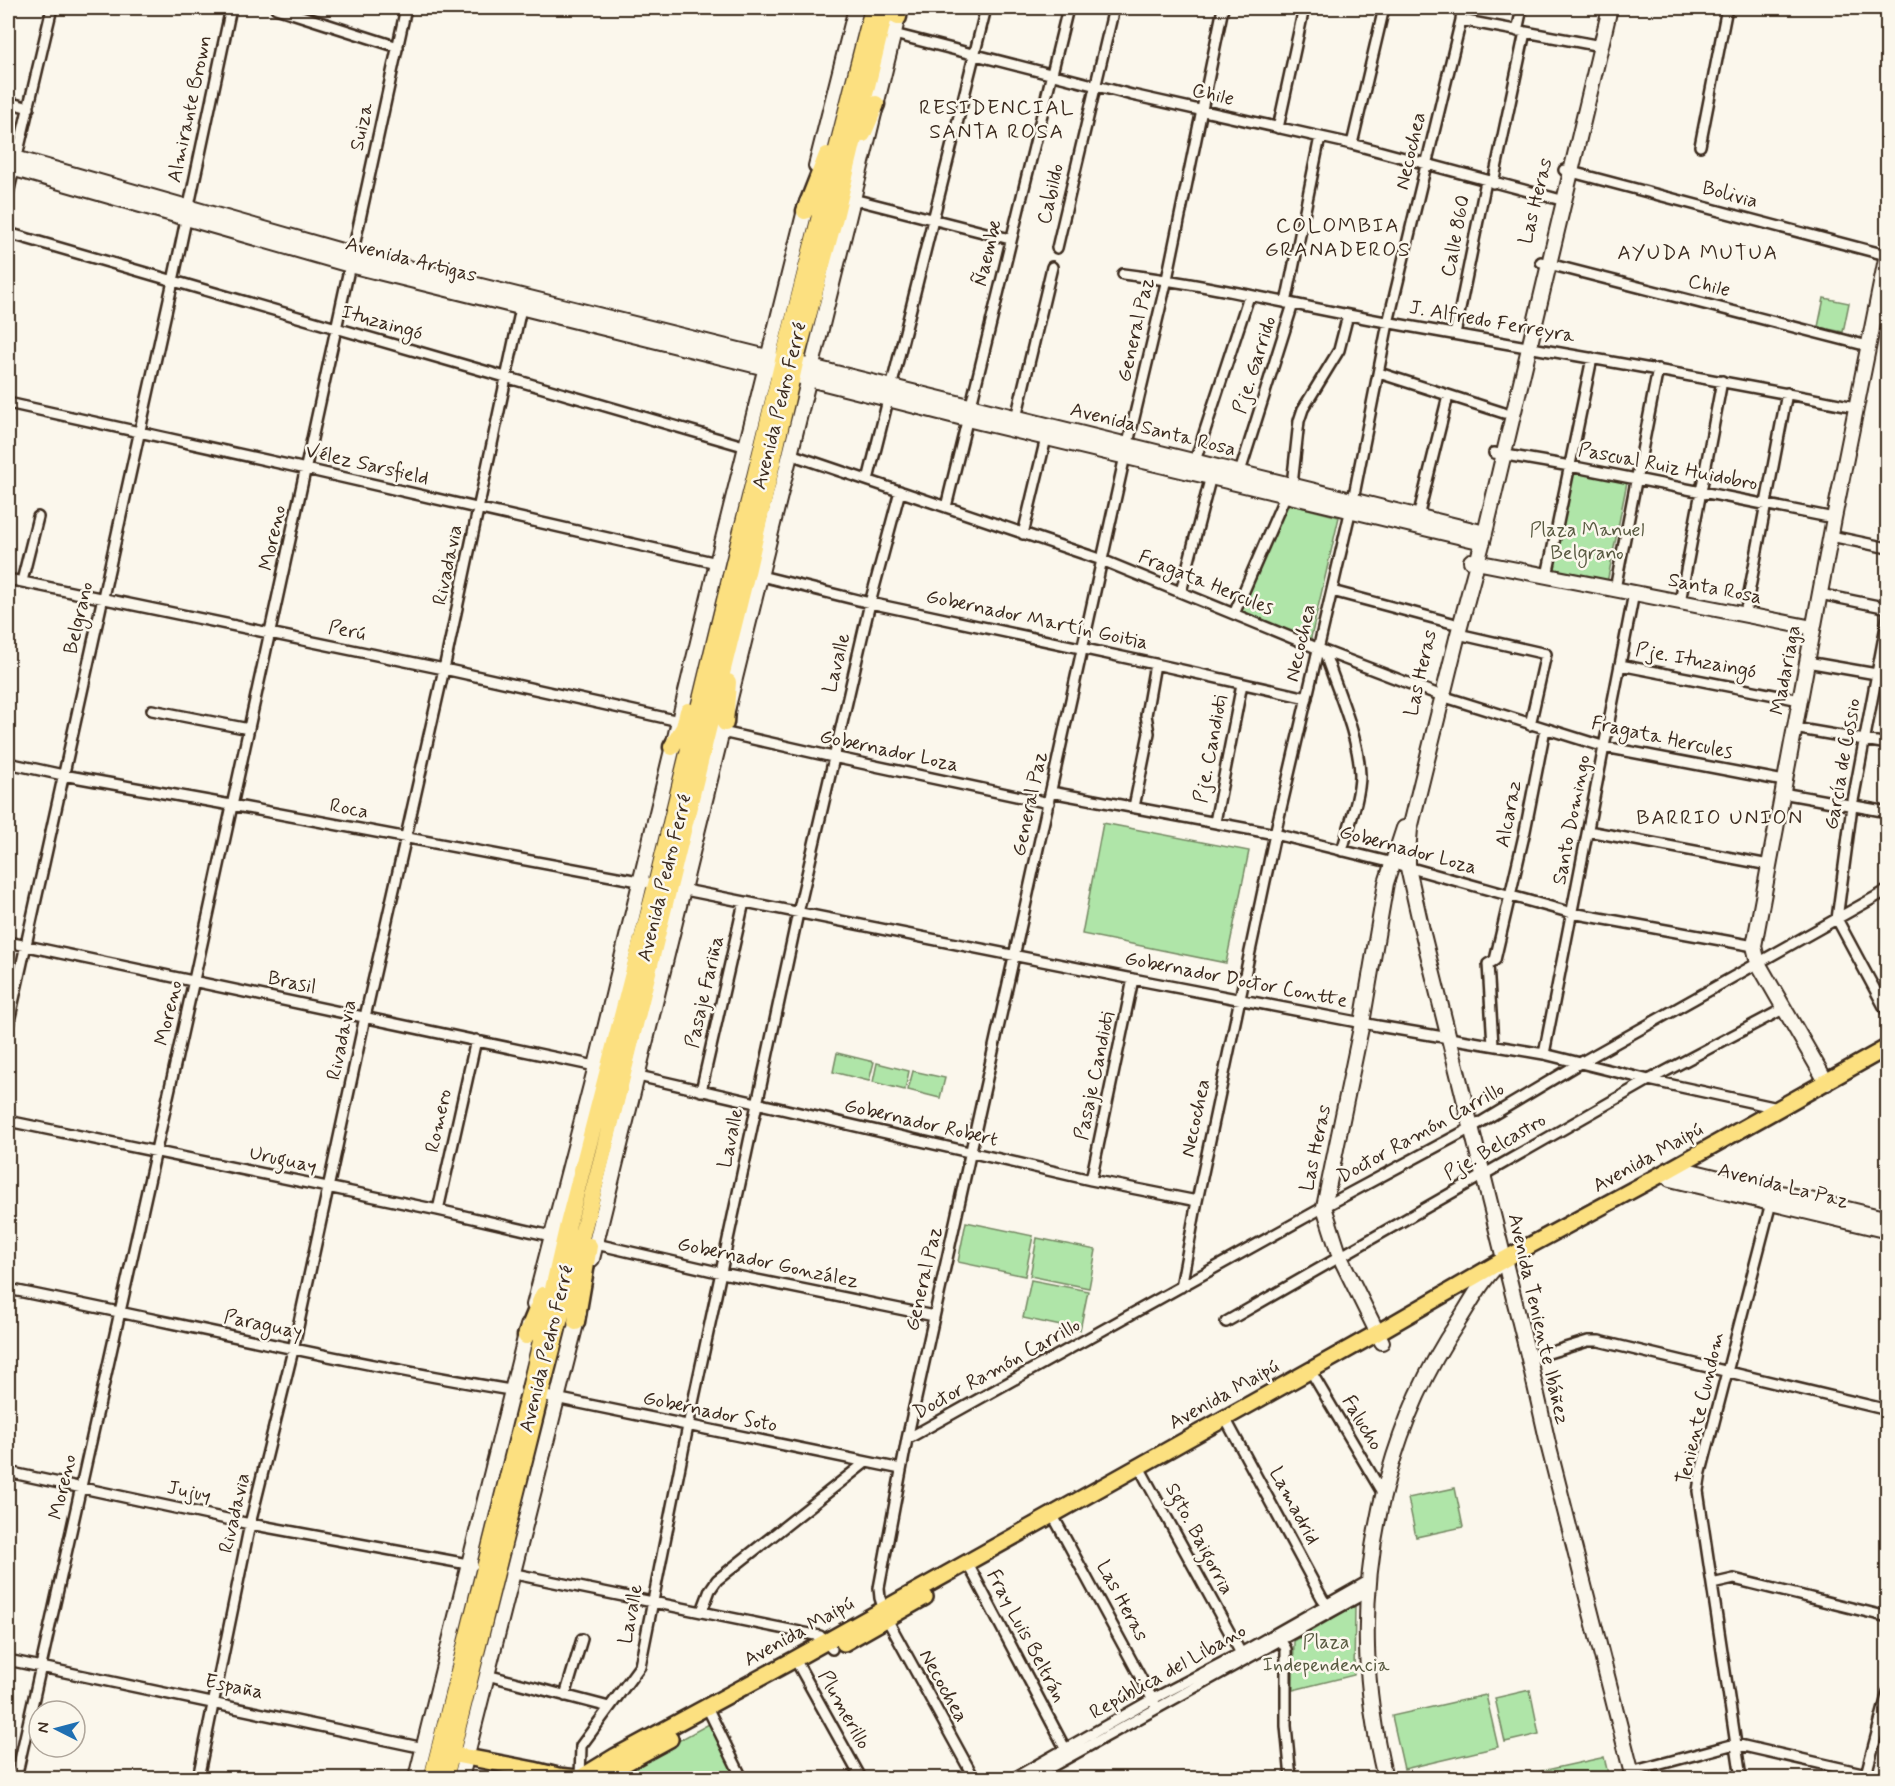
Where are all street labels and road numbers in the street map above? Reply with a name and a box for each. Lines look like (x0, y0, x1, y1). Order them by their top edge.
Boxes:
street label: Almirante Brown (161, 33, 219, 185)
street label: Chile (1189, 77, 1237, 113)
street label: Suiza (344, 100, 380, 153)
street label: Necochea (1389, 109, 1433, 193)
street label: Las Heras (1512, 155, 1560, 247)
street label: Cabildo (1031, 161, 1071, 227)
street label: Bolivia (1699, 175, 1761, 215)
street label: Calle 860 (1435, 193, 1477, 279)
street label: Ñaembe (967, 217, 1009, 289)
street label: Avenida Artigas (343, 231, 480, 289)
street label: Chile (1685, 268, 1733, 304)
street label: General Paz (1111, 275, 1161, 385)
street label: J. Alfredo Ferreyra (1407, 294, 1578, 350)
street label: Ituzaingó (338, 299, 426, 348)
street label: Pje. Garrido (1227, 313, 1283, 417)
street label: Avenida Pedro Ferré (746, 319, 814, 493)
street label: Avenida Santa Rosa (1067, 396, 1239, 464)
street label: Pascual Ruiz Huidobro (1576, 436, 1760, 498)
street label: Vélez Sarsfield (303, 438, 431, 492)
street label: Moreno (253, 503, 293, 573)
street label: Rivadavia (426, 522, 470, 608)
street label: Fragata Hercules (1134, 544, 1278, 623)
street label: Santa Rosa (1666, 567, 1764, 611)
street label: Belgrano (58, 579, 101, 657)
street label: Gobernador Martín Goitia (923, 583, 1151, 657)
street label: Necochea (1279, 601, 1323, 685)
street label: Perú (326, 614, 368, 648)
street label: Madariaga (1764, 623, 1808, 717)
street label: Las Heras (1398, 627, 1444, 719)
street label: Lavalle (817, 630, 857, 696)
street label: Pje. Ituzaingó (1633, 636, 1759, 687)
street label: Pje. Candioti (1187, 693, 1235, 805)
street label: García de Cossio (1818, 696, 1868, 832)
street label: Fragata Hercules (1589, 710, 1735, 767)
street label: Gobernador Loza (817, 723, 961, 779)
street label: General Paz (1006, 749, 1054, 859)
street label: Santo Domingo (1546, 753, 1598, 887)
street label: Alcaraz (1489, 778, 1529, 850)
street label: Avenida Pedro Ferré (631, 791, 699, 965)
street label: Roca (327, 792, 371, 826)
street label: Gobernador Loza (1336, 819, 1480, 881)
street label: Pasaje Fariña (679, 933, 731, 1051)
street label: Gobernador Doctor Contte (1122, 945, 1350, 1015)
street label: Brasil (265, 965, 319, 1001)
street label: Moreno (148, 978, 190, 1048)
street label: Rivadavia (320, 997, 364, 1083)
street label: Pasaje Candioti (1068, 1009, 1122, 1143)
street label: Necochea (1175, 1076, 1217, 1160)
street label: Doctor Ramón Carrillo (1333, 1076, 1509, 1190)
street label: Romero (419, 1087, 459, 1155)
street label: Gobernador Robert (841, 1092, 1001, 1154)
street label: Las Heras (1294, 1102, 1338, 1194)
street label: Lavalle (712, 1106, 750, 1170)
street label: Pje. Belcastro (1439, 1107, 1551, 1187)
street label: Avenida Maipú (1588, 1117, 1708, 1199)
street label: Uruguay (246, 1140, 319, 1182)
street label: Avenida La Paz (1715, 1157, 1851, 1215)
street label: Avenida Teniente Ibáñez (1501, 1211, 1575, 1427)
street label: General Paz (899, 1224, 949, 1334)
street label: Gobernador González (675, 1231, 861, 1295)
street label: Avenida Pedro Ferré (513, 1262, 581, 1436)
street label: Paraguay (221, 1304, 305, 1347)
street label: Doctor Ramón Carrillo (909, 1312, 1085, 1426)
street label: Teniente Cundom (1670, 1329, 1732, 1487)
street label: Avenida Maipú (1164, 1354, 1284, 1436)
street label: Gobernador Soto (640, 1385, 780, 1439)
street label: Falucho (1335, 1390, 1389, 1456)
street label: Moreno (42, 1452, 84, 1522)
street label: Lamadrid (1262, 1462, 1326, 1550)
street label: Rivadavia (213, 1470, 257, 1556)
street label: Jujuy (165, 1474, 213, 1510)
street label: Sgto. Baigorria (1156, 1478, 1240, 1601)
street label: Las Heras (1089, 1556, 1155, 1646)
street label: Fray Luis Beltrán (980, 1565, 1072, 1707)
street label: Lavalle (612, 1582, 650, 1646)
street label: Avenida Maipú (739, 1591, 859, 1673)
street label: República del Libano (1085, 1618, 1251, 1726)
street label: Necochea (912, 1645, 974, 1727)
street label: Plumerillo (811, 1666, 877, 1754)
street label: España (202, 1668, 266, 1706)

